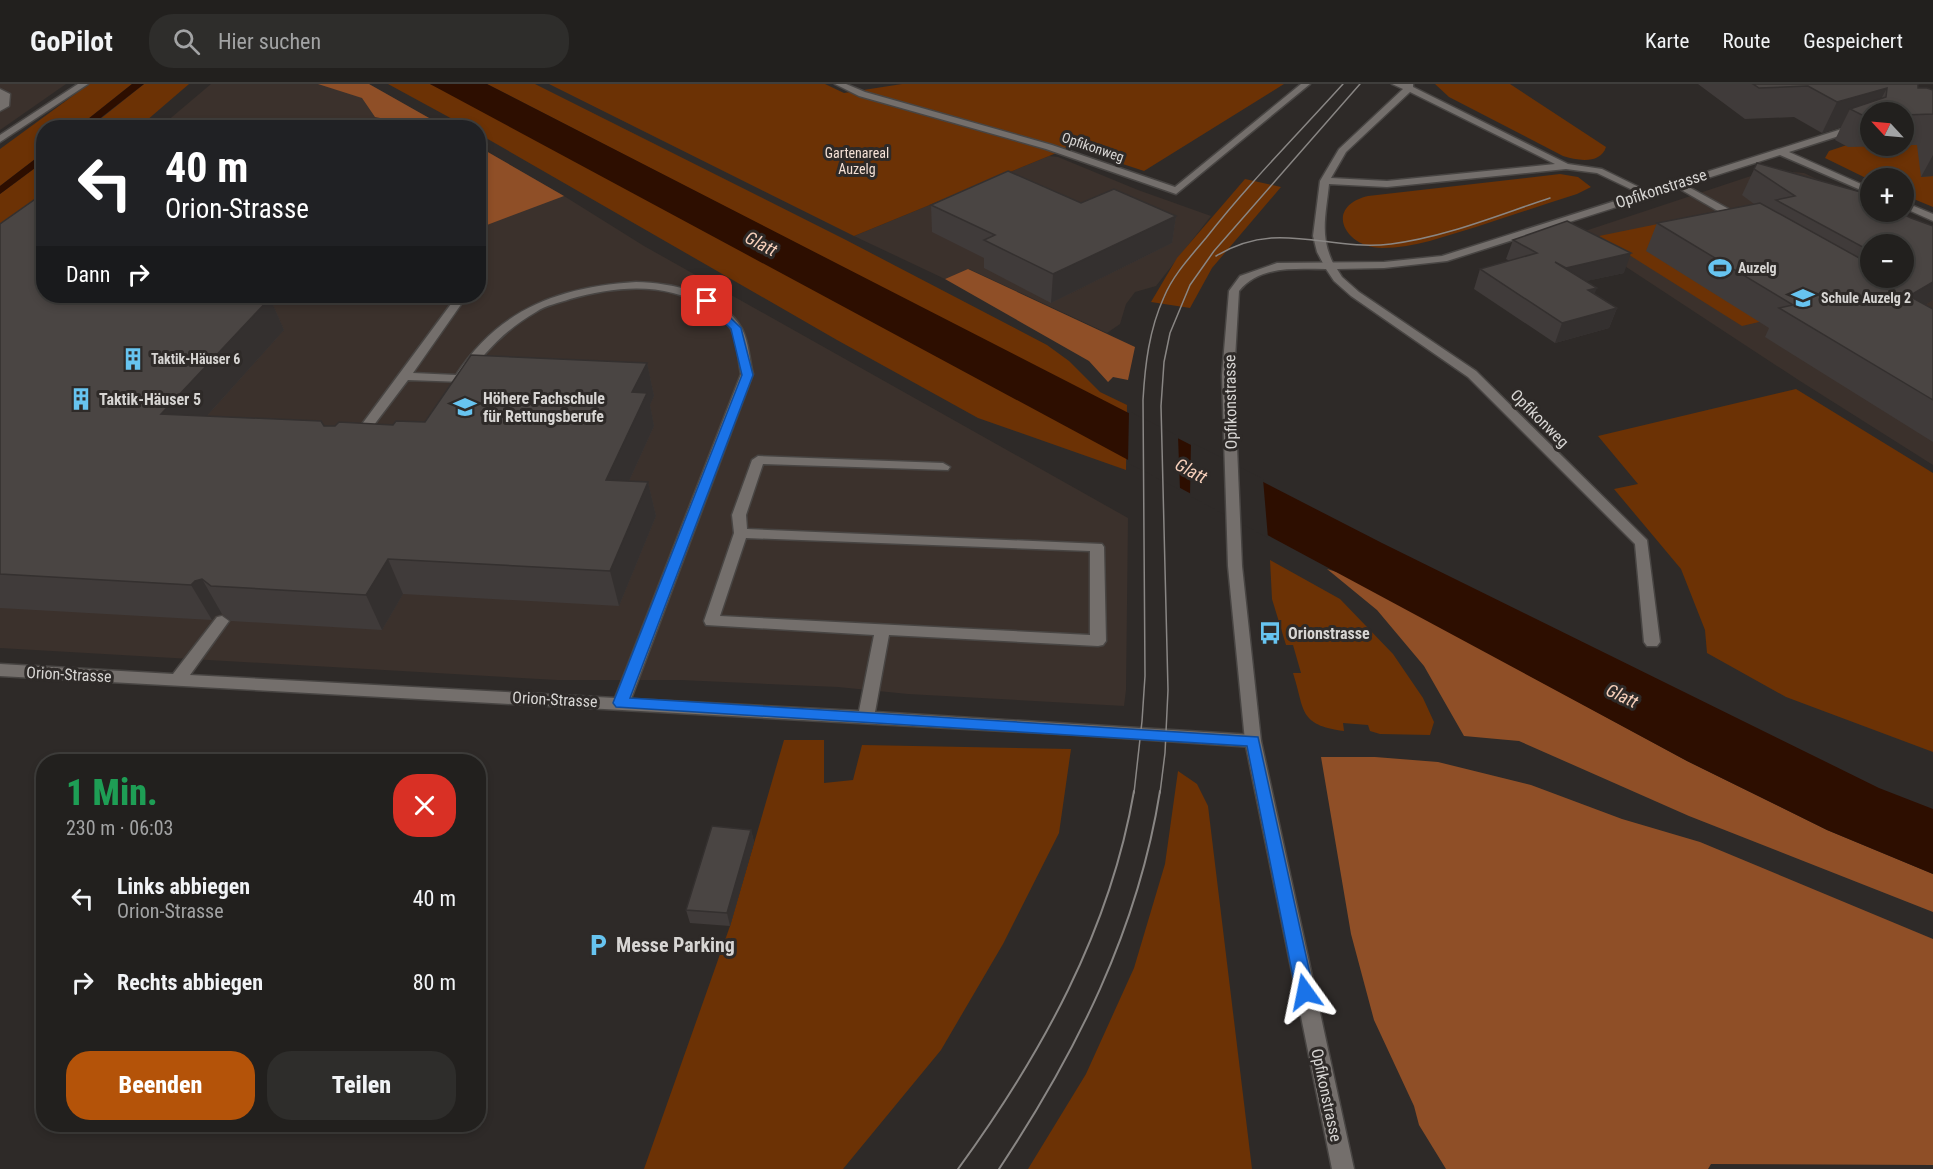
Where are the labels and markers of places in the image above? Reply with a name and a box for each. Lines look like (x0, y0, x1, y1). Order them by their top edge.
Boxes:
sports icon: Auzelg (1707, 255, 1733, 281)
place label: Auzelg (1738, 260, 1777, 276)
pin (681, 275, 732, 326)
school or university icon: Schule Auzelg 2 (1790, 285, 1816, 311)
place label: Schule Auzelg 2 (1821, 290, 1911, 306)
building icon: Taktik-Häuser 6 (120, 346, 146, 372)
place label: Taktik-Häuser 6 (151, 351, 240, 367)
building icon: Taktik-Häuser 5 (68, 386, 94, 412)
place label: Höhere Fachschule für Rettungsberufe (483, 389, 605, 426)
place label: Taktik-Häuser 5 (99, 390, 201, 409)
school or university icon: Höhere Fachschule für Rettungsberufe (452, 394, 478, 420)
bus stop icon: Orionstrasse (1257, 620, 1283, 646)
place label: Orionstrasse (1288, 624, 1370, 643)
parking icon: Messe Parking (585, 932, 611, 958)
place label: Messe Parking (616, 933, 735, 957)

